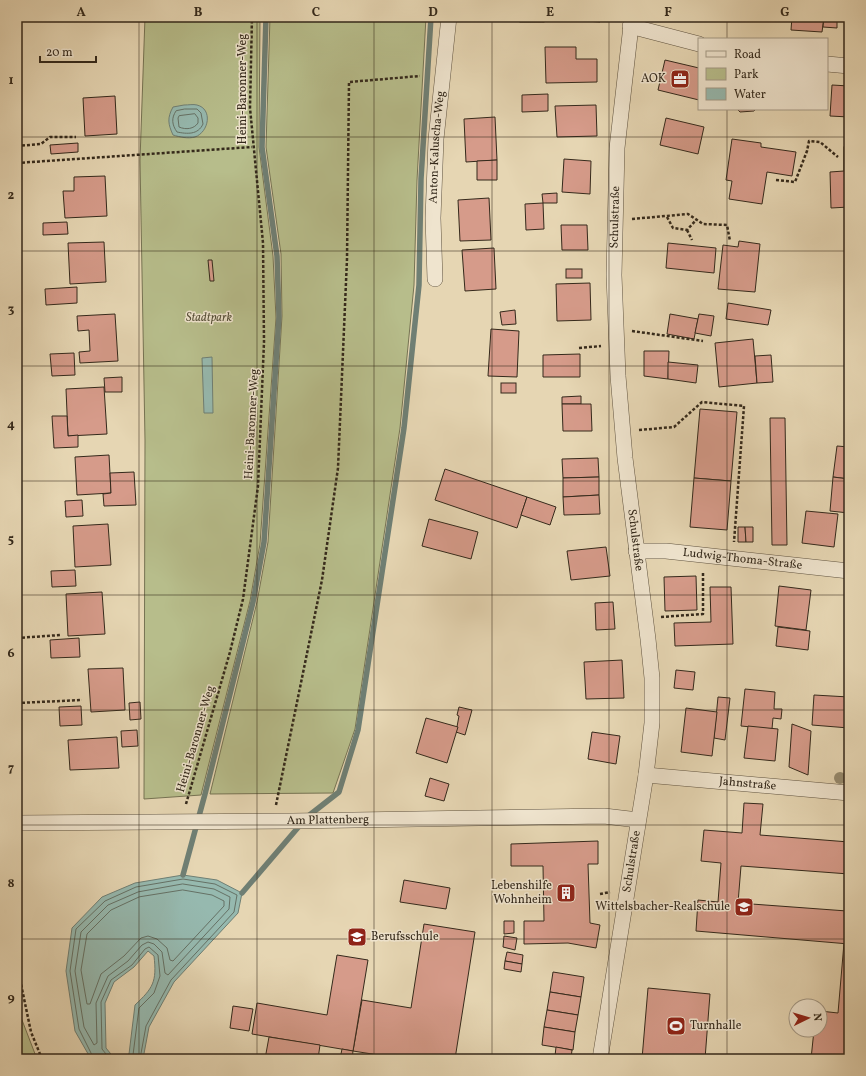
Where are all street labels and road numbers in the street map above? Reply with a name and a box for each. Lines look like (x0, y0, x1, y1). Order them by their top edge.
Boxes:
street label: Heini-Baronner-Weg (235, 34, 251, 144)
street label: Anton-Kaluscha-Weg (426, 90, 449, 204)
street label: Schulstraße (607, 185, 624, 249)
street label: Heini-Baronner-Weg (241, 368, 263, 480)
street label: Schulstraße (623, 508, 647, 572)
street label: Ludwig-Thoma-Straße (682, 545, 803, 574)
street label: Heini-Baronner-Weg (173, 684, 219, 794)
street label: Jahnstraße (718, 773, 777, 795)
street label: Am Plattenberg (287, 812, 369, 829)
street label: Schulstraße (619, 829, 645, 894)

